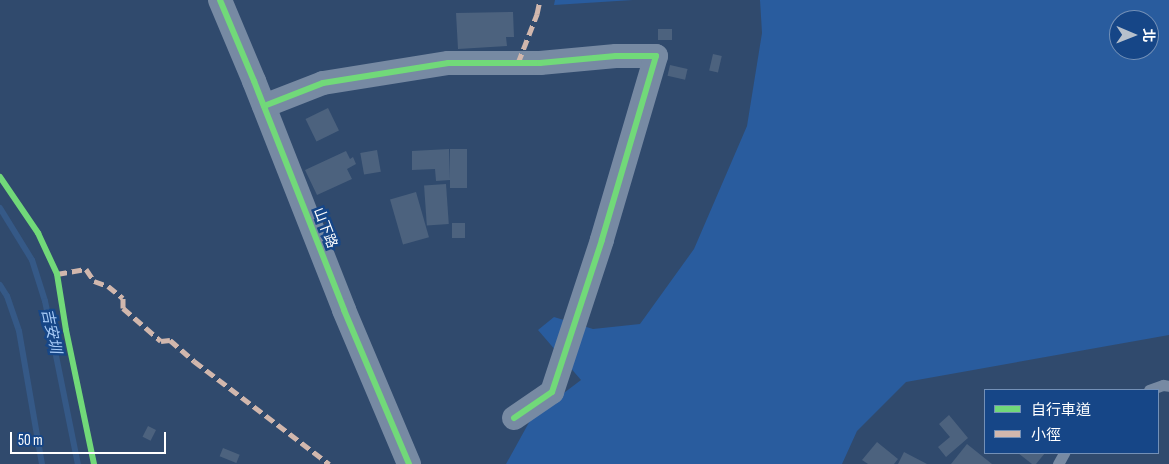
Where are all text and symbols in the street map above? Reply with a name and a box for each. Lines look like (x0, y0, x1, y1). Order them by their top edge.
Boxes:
north arrow (1109, 10, 1159, 60)
text: 北 (1140, 28, 1157, 42)
street label: 山下路 (310, 205, 340, 251)
water label: 吉安圳 (38, 307, 64, 355)
legend (984, 389, 1159, 454)
text: 自行車道 (1031, 401, 1091, 420)
scale bar (12, 422, 169, 454)
text: 小徑 (1031, 426, 1061, 445)
text: 50 m (18, 431, 43, 450)

